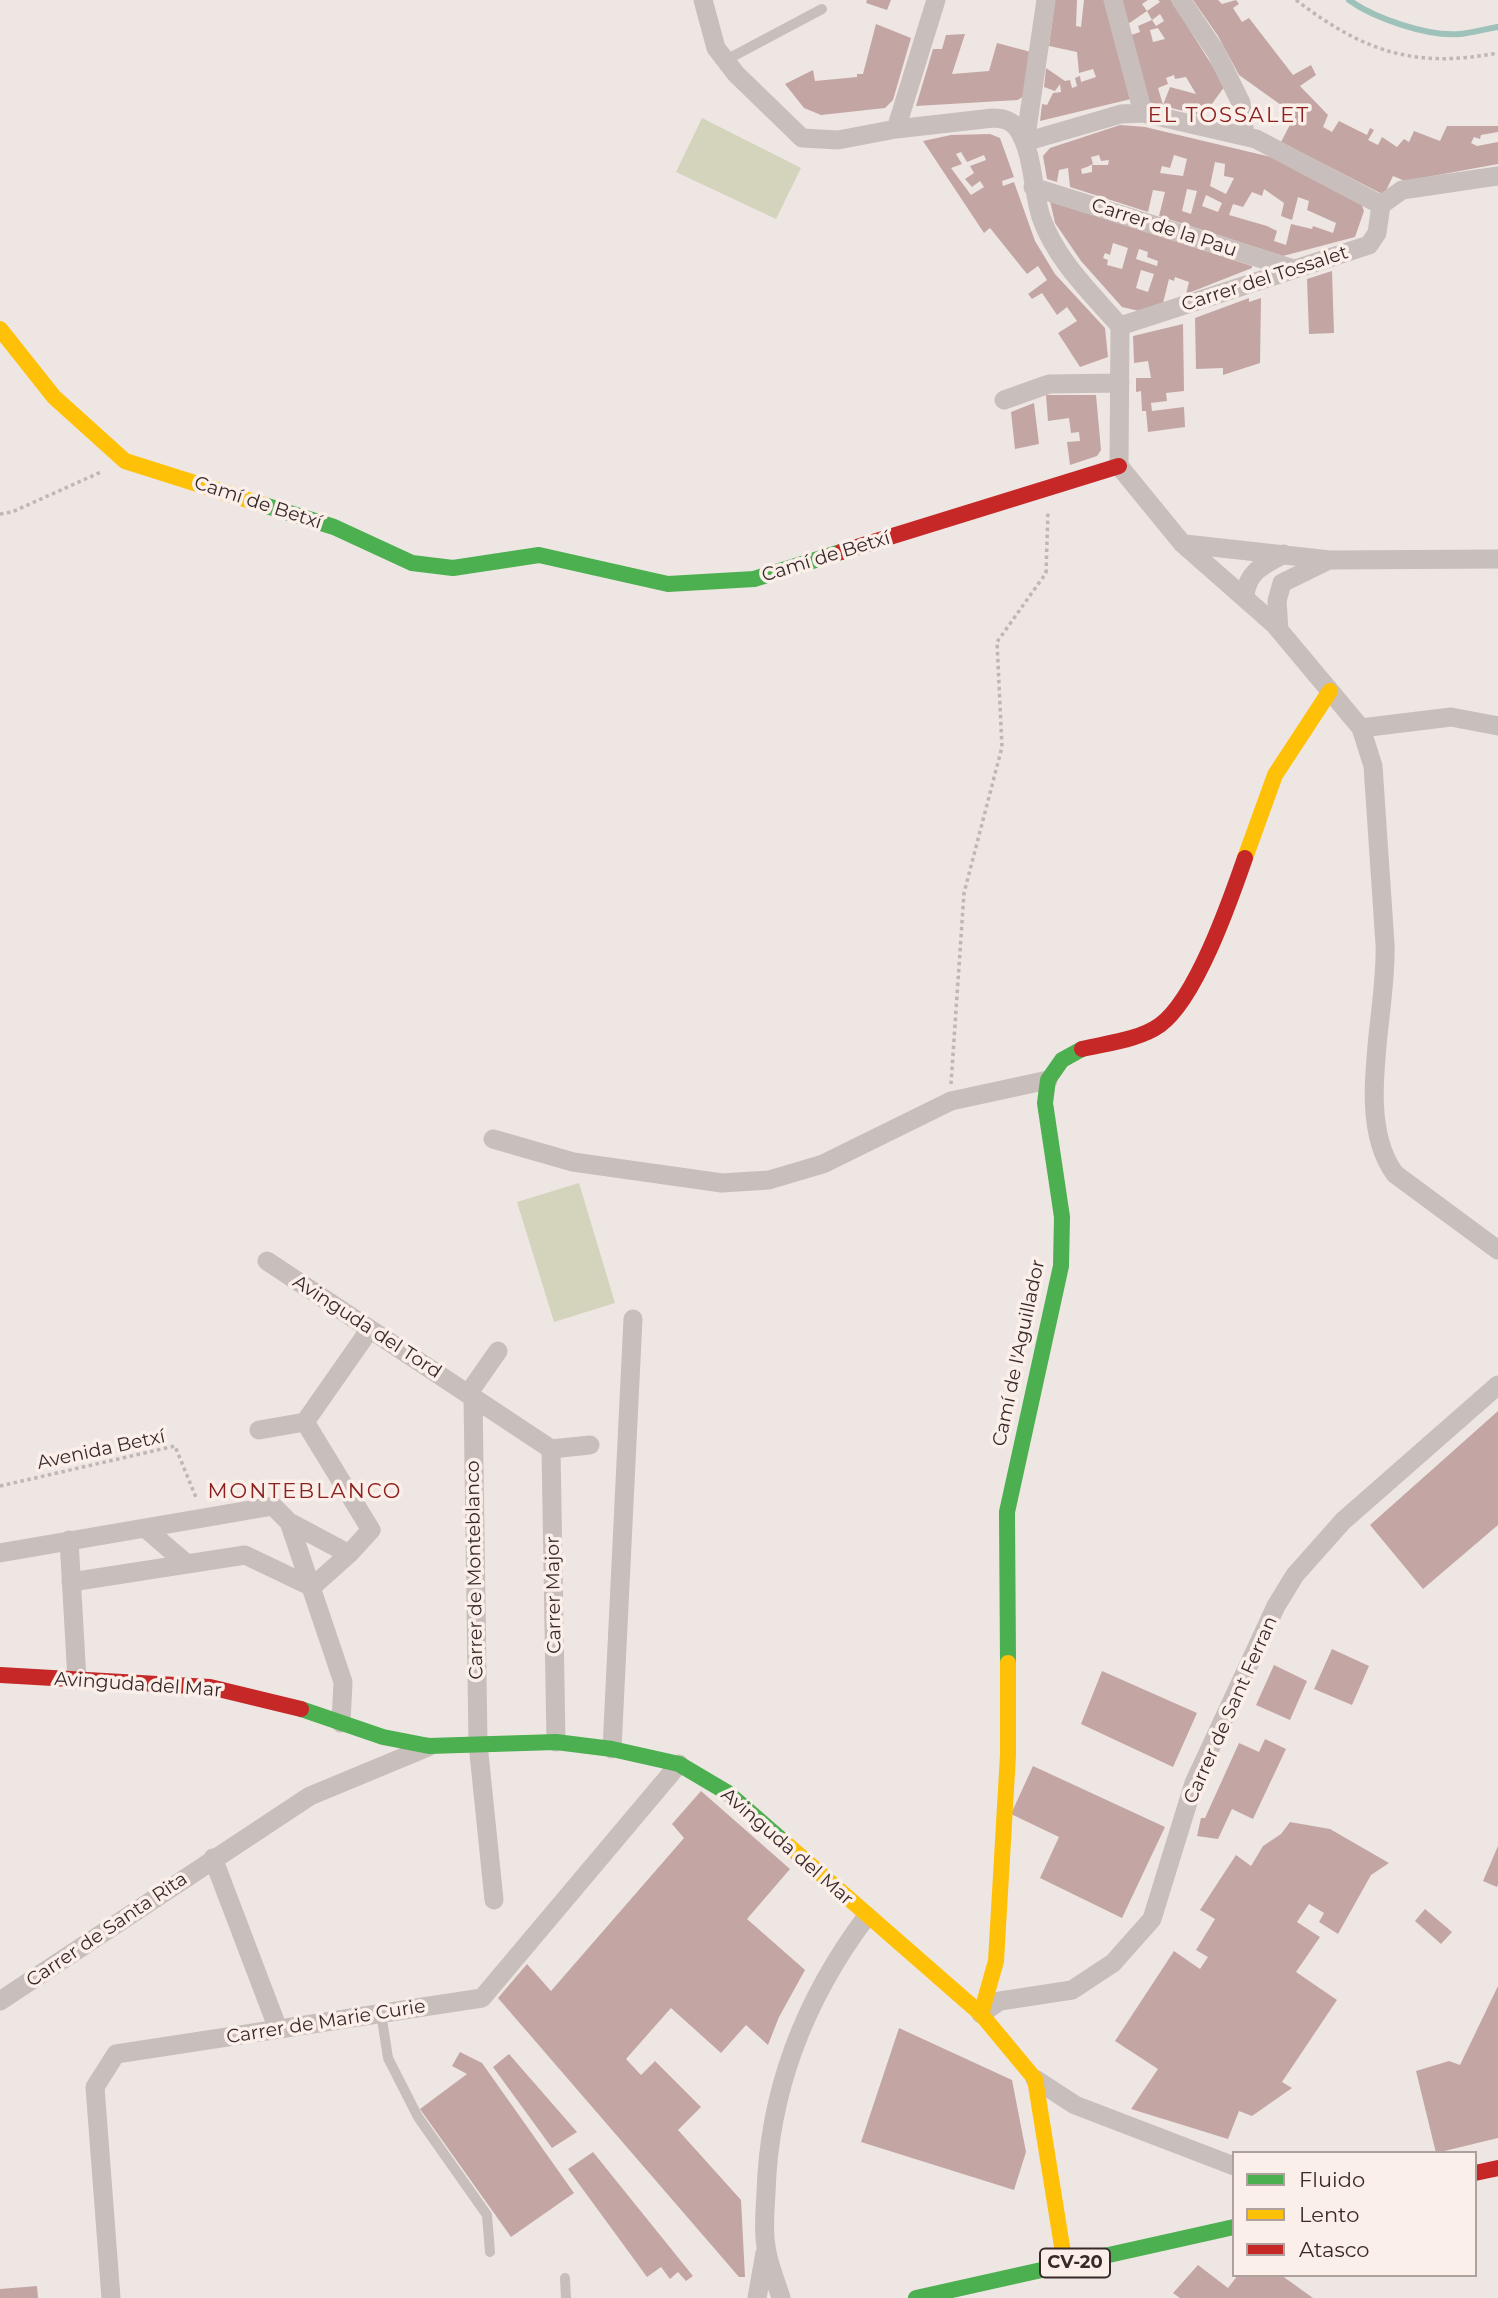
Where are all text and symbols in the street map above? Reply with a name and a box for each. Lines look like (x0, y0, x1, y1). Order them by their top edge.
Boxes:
district label: EL TOSSALET (1149, 103, 1309, 129)
street label: Carrer de la Pau (1088, 194, 1240, 262)
street label: Carrer del Tossalet (1179, 241, 1351, 317)
street label: Camí de Betxí (191, 472, 325, 534)
street label: Camí de Betxí (759, 527, 893, 587)
street label: Camí de l'Aguillador (988, 1257, 1050, 1449)
street label: Avinguda del Tord (288, 1270, 446, 1384)
street label: Avenida Betxí (35, 1425, 167, 1475)
street label: Carrer de Monteblanco (462, 1460, 488, 1680)
district label: MONTEBLANCO (209, 1479, 401, 1505)
street label: Carrer Major (542, 1536, 566, 1654)
street label: Carrer de Sant Ferran (1179, 1613, 1283, 1807)
street label: Avinguda del Mar (54, 1668, 222, 1702)
street label: Avinguda del Mar (716, 1783, 858, 1911)
street label: Carrer de Santa Rita (22, 1868, 192, 1992)
street label: Carrer de Marie Curie (225, 1995, 427, 2049)
legend (1232, 2151, 1477, 2277)
text: Fluido (1299, 2167, 1365, 2192)
text: Lento (1299, 2202, 1359, 2227)
text: Atasco (1299, 2237, 1370, 2262)
road number: CV-20 (1040, 2248, 1110, 2278)

